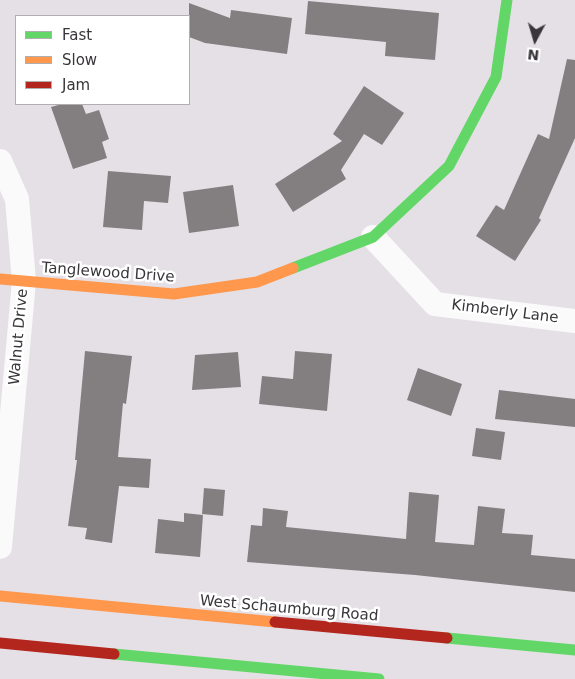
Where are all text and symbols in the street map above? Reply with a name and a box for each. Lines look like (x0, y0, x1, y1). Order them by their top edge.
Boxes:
legend (15, 15, 190, 105)
north arrow (510, 15, 560, 65)
text: Fast (62, 26, 92, 44)
text: N (527, 46, 540, 63)
text: Slow (62, 51, 97, 69)
text: Jam (62, 76, 90, 94)
street label: Tanglewood Drive (41, 259, 175, 287)
street label: Walnut Drive (6, 288, 32, 386)
street label: Kimberly Lane (450, 297, 560, 327)
street label: West Schaumburg Road (199, 592, 379, 626)

